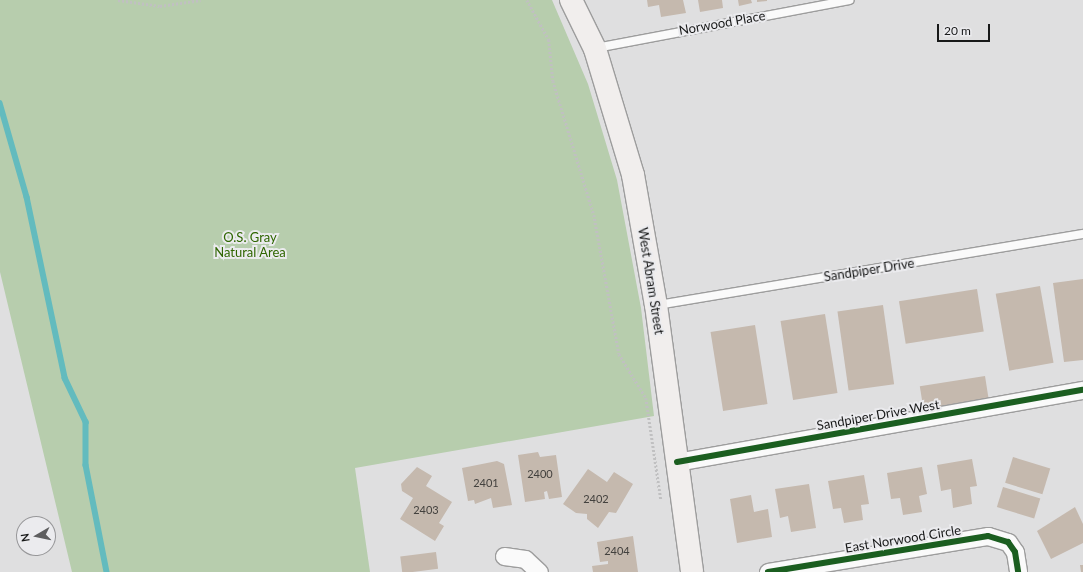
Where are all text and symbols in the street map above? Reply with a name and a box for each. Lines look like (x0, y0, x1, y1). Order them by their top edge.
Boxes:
street label: Norwood Place (678, 8, 766, 38)
scale bar (939, 16, 992, 42)
text: 20 m (944, 23, 971, 38)
street label: West Abram Street (635, 226, 667, 336)
park label: O.S. Gray Natural Area (214, 230, 286, 261)
street label: Sandpiper Drive (823, 255, 915, 285)
street label: Sandpiper Drive West (815, 396, 941, 434)
house number: 2400 (527, 467, 553, 481)
house number: 2401 (473, 476, 499, 490)
house number: 2402 (583, 492, 609, 506)
house number: 2403 (413, 503, 439, 517)
north arrow (16, 516, 56, 556)
street label: East Norwood Circle (844, 522, 962, 556)
text: N (18, 533, 32, 543)
house number: 2404 (604, 544, 630, 558)

